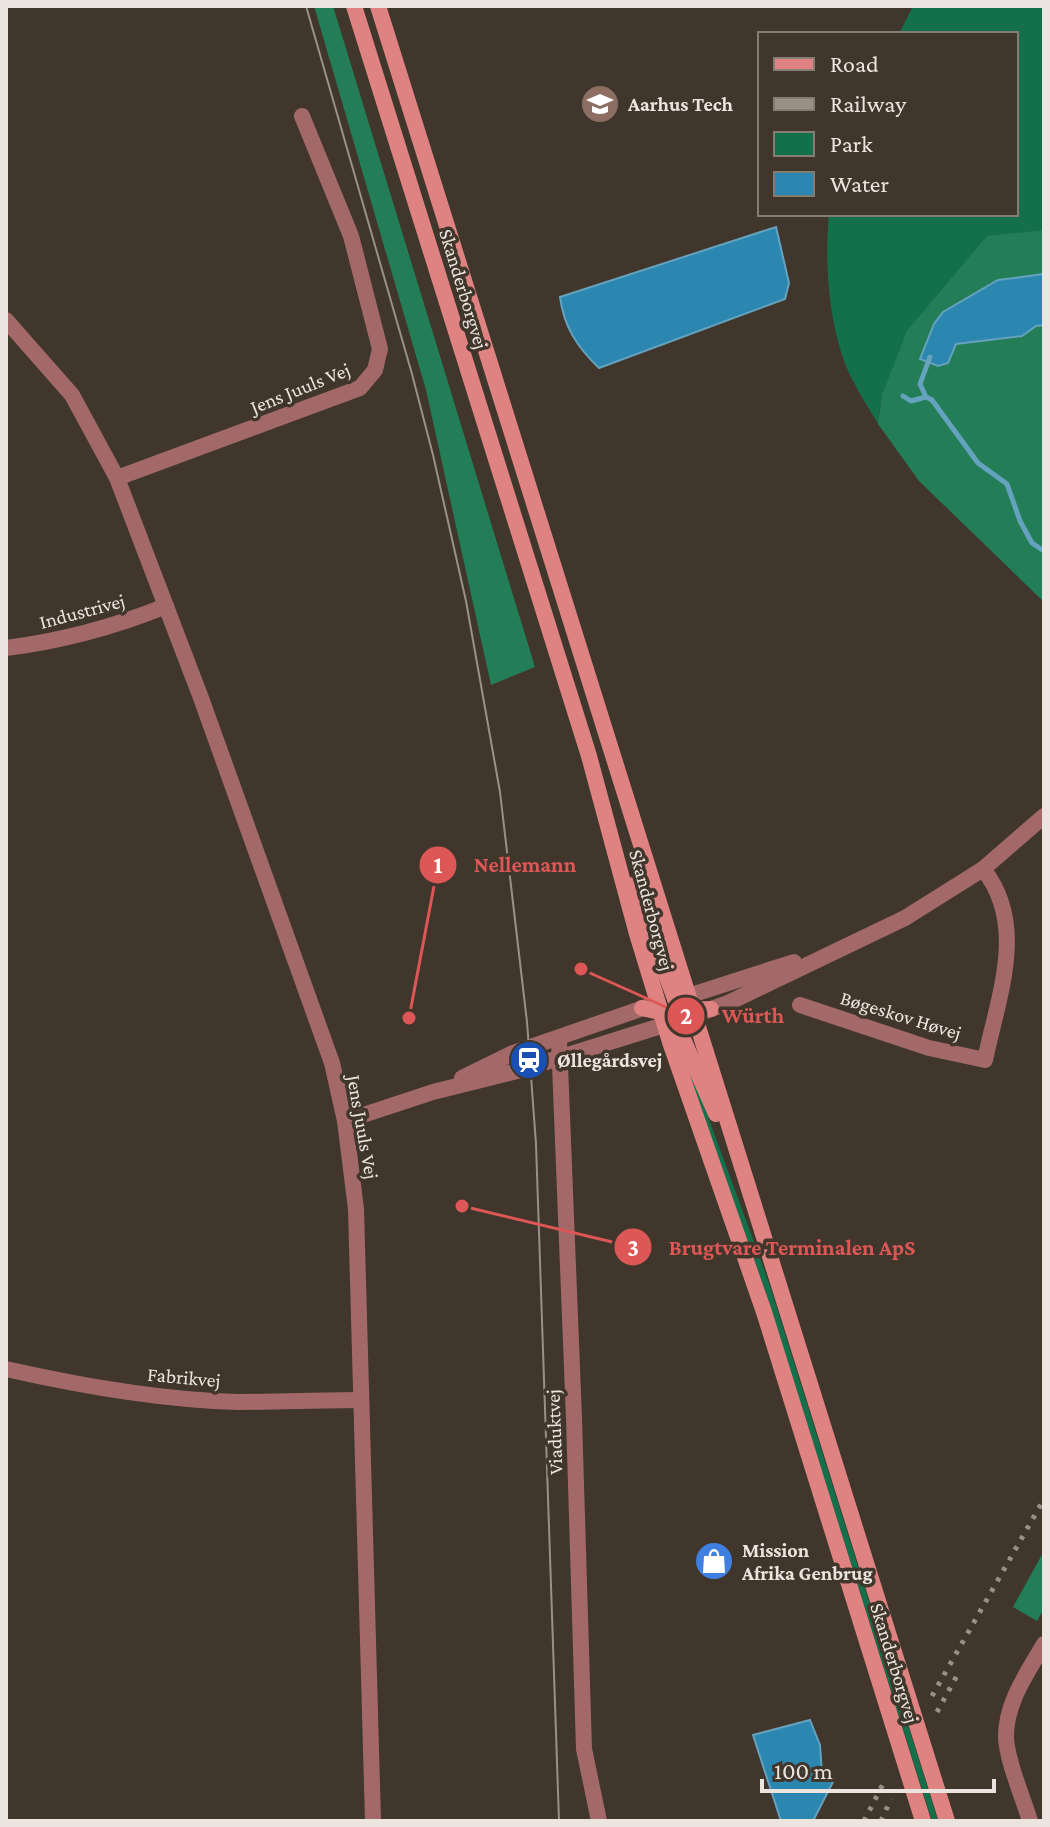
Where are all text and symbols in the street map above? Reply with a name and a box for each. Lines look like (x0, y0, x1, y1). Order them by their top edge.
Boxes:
legend (758, 32, 1018, 216)
text: Road (830, 50, 879, 77)
school or university icon: Aarhus Tech (579, 83, 621, 125)
text: Railway (830, 90, 907, 117)
place label: Aarhus Tech (627, 93, 734, 115)
text: Park (830, 130, 873, 157)
text: Water (830, 170, 889, 197)
street label: Skanderborgvej (434, 226, 493, 352)
street label: Jens Juuls Vej (245, 358, 353, 420)
street label: Industrivej (37, 589, 127, 634)
callout: Nellemann (418, 842, 593, 888)
street label: Skanderborgvej (624, 847, 679, 973)
text: 1 (434, 851, 443, 878)
text: Nellemann (474, 852, 577, 877)
street label: Bøgeskov Høvej (838, 986, 964, 1045)
callout: Würth (666, 993, 801, 1039)
text: 2 (680, 1002, 692, 1029)
text: Würth (721, 1003, 785, 1028)
station icon: Øllegårdsvej (508, 1039, 550, 1081)
place label: Øllegårdsvej (557, 1049, 662, 1072)
street label: Jens Juuls Vej (342, 1071, 383, 1181)
callout: Brugtvare Terminalen ApS (613, 1224, 931, 1270)
text: 3 (627, 1234, 639, 1261)
text: Brugtvare Terminalen ApS (669, 1235, 915, 1260)
street label: Fabrikvej (146, 1363, 221, 1392)
street label: Viaduktvej (542, 1389, 567, 1475)
place label: Mission Afrika Genbrug (741, 1539, 873, 1584)
shop icon: Mission Afrika Genbrug (693, 1540, 735, 1582)
street label: Skanderborgvej (865, 1600, 924, 1726)
scale bar (762, 1743, 994, 1793)
text: 100 m (774, 1757, 833, 1784)

